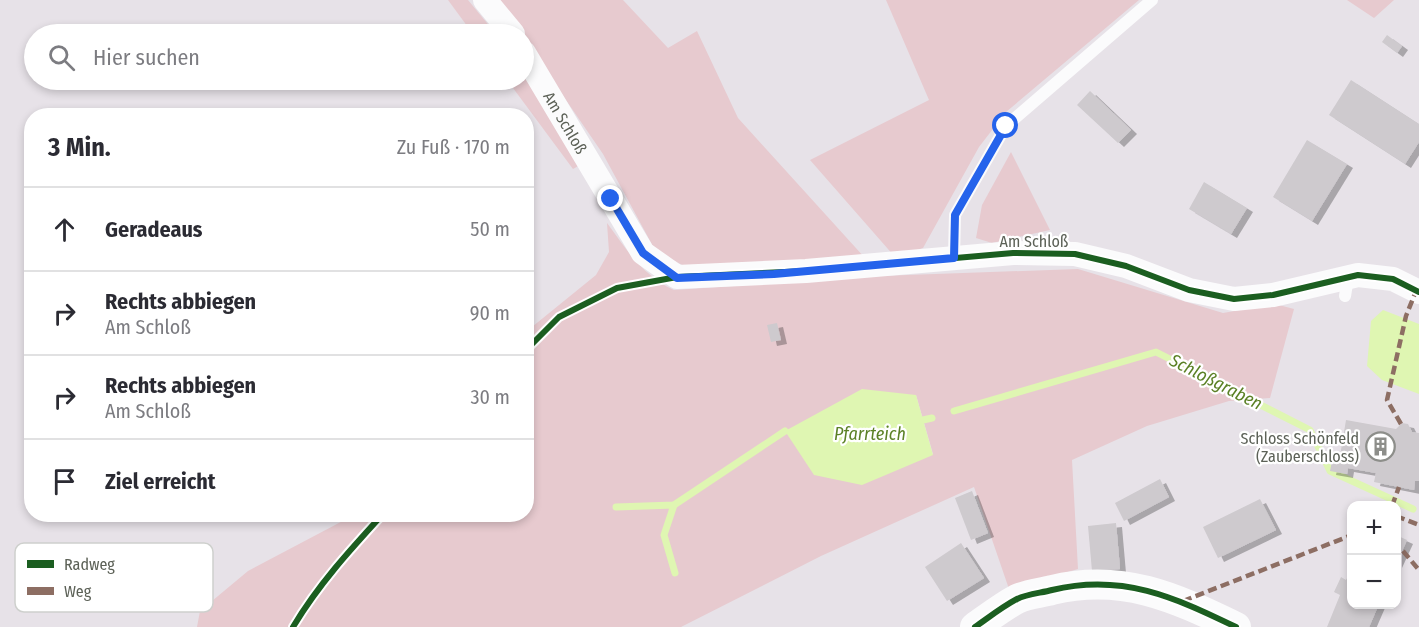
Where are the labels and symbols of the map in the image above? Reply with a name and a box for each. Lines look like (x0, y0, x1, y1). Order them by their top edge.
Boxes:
street label: Am Schloß (539, 88, 591, 158)
route start (992, 112, 1018, 138)
route end (597, 185, 623, 211)
street label: Am Schloß (1000, 232, 1069, 251)
water label: Schloßgraben (1165, 349, 1266, 415)
water label: Pfarrteich (834, 423, 906, 445)
place label: Schloss Schönfeld (Zauberschloss) (1241, 429, 1359, 466)
building icon: Schloss Schönfeld (Zauberschloss) (1364, 431, 1396, 463)
legend (15, 543, 213, 612)
text: Radweg (64, 555, 115, 574)
text: Weg (64, 582, 92, 601)

